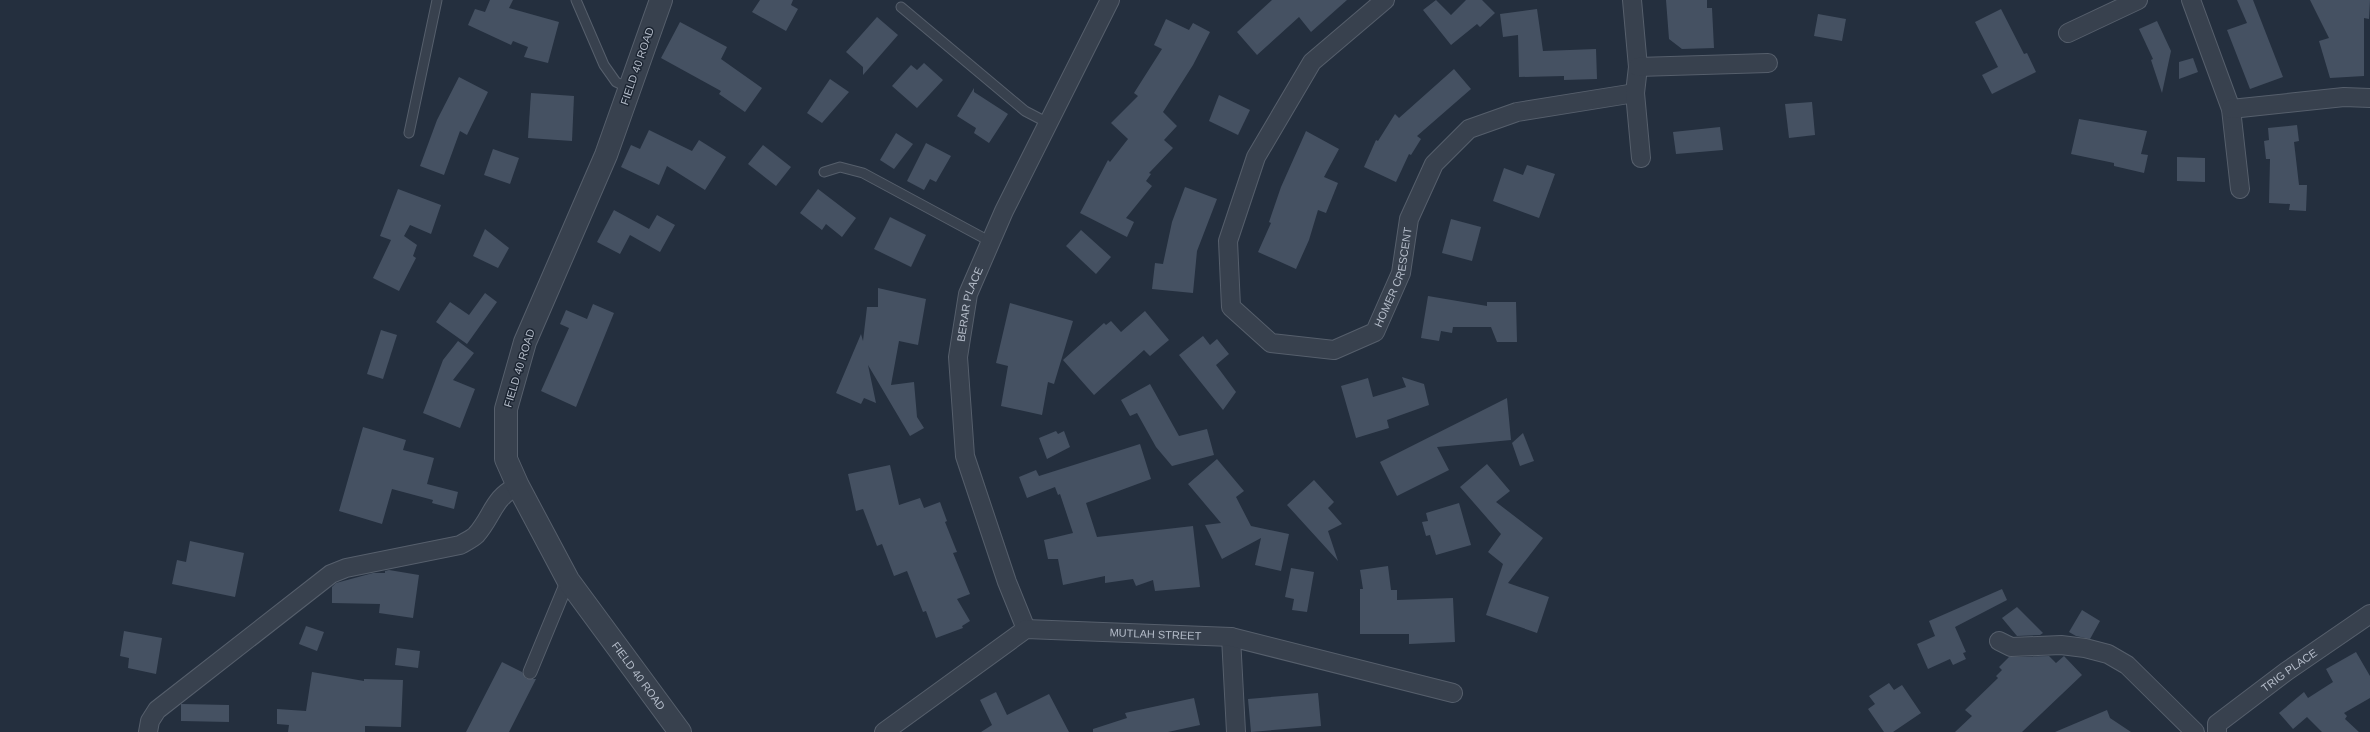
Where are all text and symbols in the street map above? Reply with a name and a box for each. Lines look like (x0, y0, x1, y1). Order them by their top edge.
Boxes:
street label: FIELD 40 ROAD (618, 26, 656, 106)
street label: HOMER CRESCENT (1372, 226, 1414, 329)
street label: BERAR PLACE (955, 265, 985, 342)
street label: FIELD 40 ROAD (501, 327, 537, 409)
street label: MUTLAH STREET (1109, 626, 1202, 642)
street label: FIELD 40 ROAD (610, 640, 668, 712)
street label: TRIG PLACE (2259, 646, 2319, 694)

